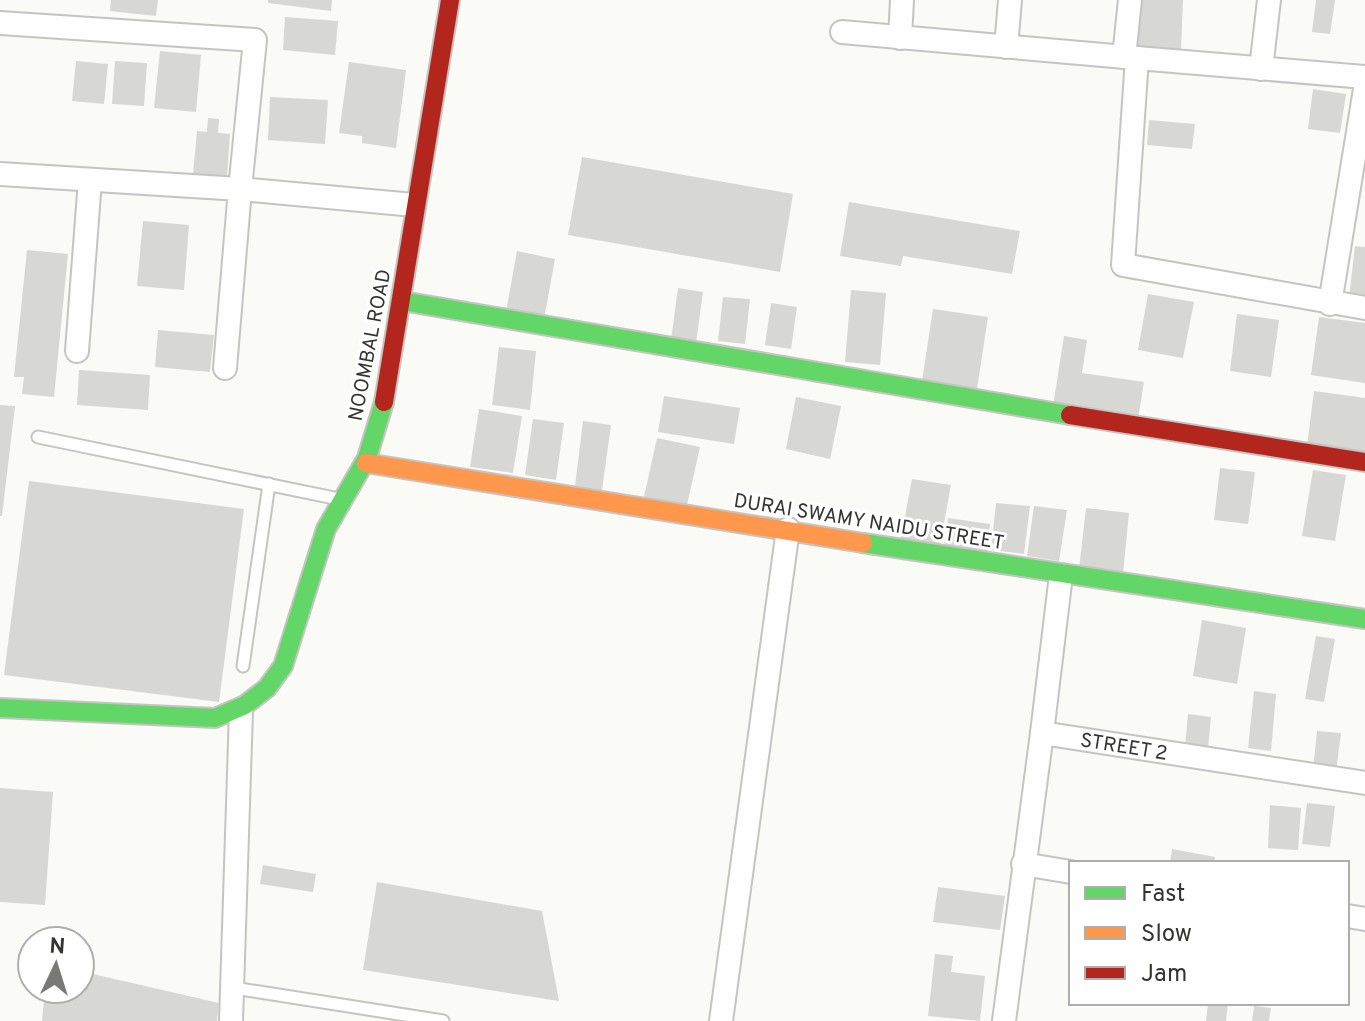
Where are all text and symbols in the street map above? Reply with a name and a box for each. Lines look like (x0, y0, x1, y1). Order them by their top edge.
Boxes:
street label: NOOMBAL ROAD (343, 267, 398, 424)
street label: DURAI SWAMY NAIDU STREET (732, 489, 1006, 557)
street label: STREET 2 (1078, 728, 1169, 768)
legend (1069, 861, 1349, 1005)
text: Fast (1141, 880, 1185, 910)
text: Slow (1141, 920, 1192, 950)
north arrow (16, 925, 96, 1005)
text: N (48, 934, 66, 962)
text: Jam (1141, 960, 1187, 990)

